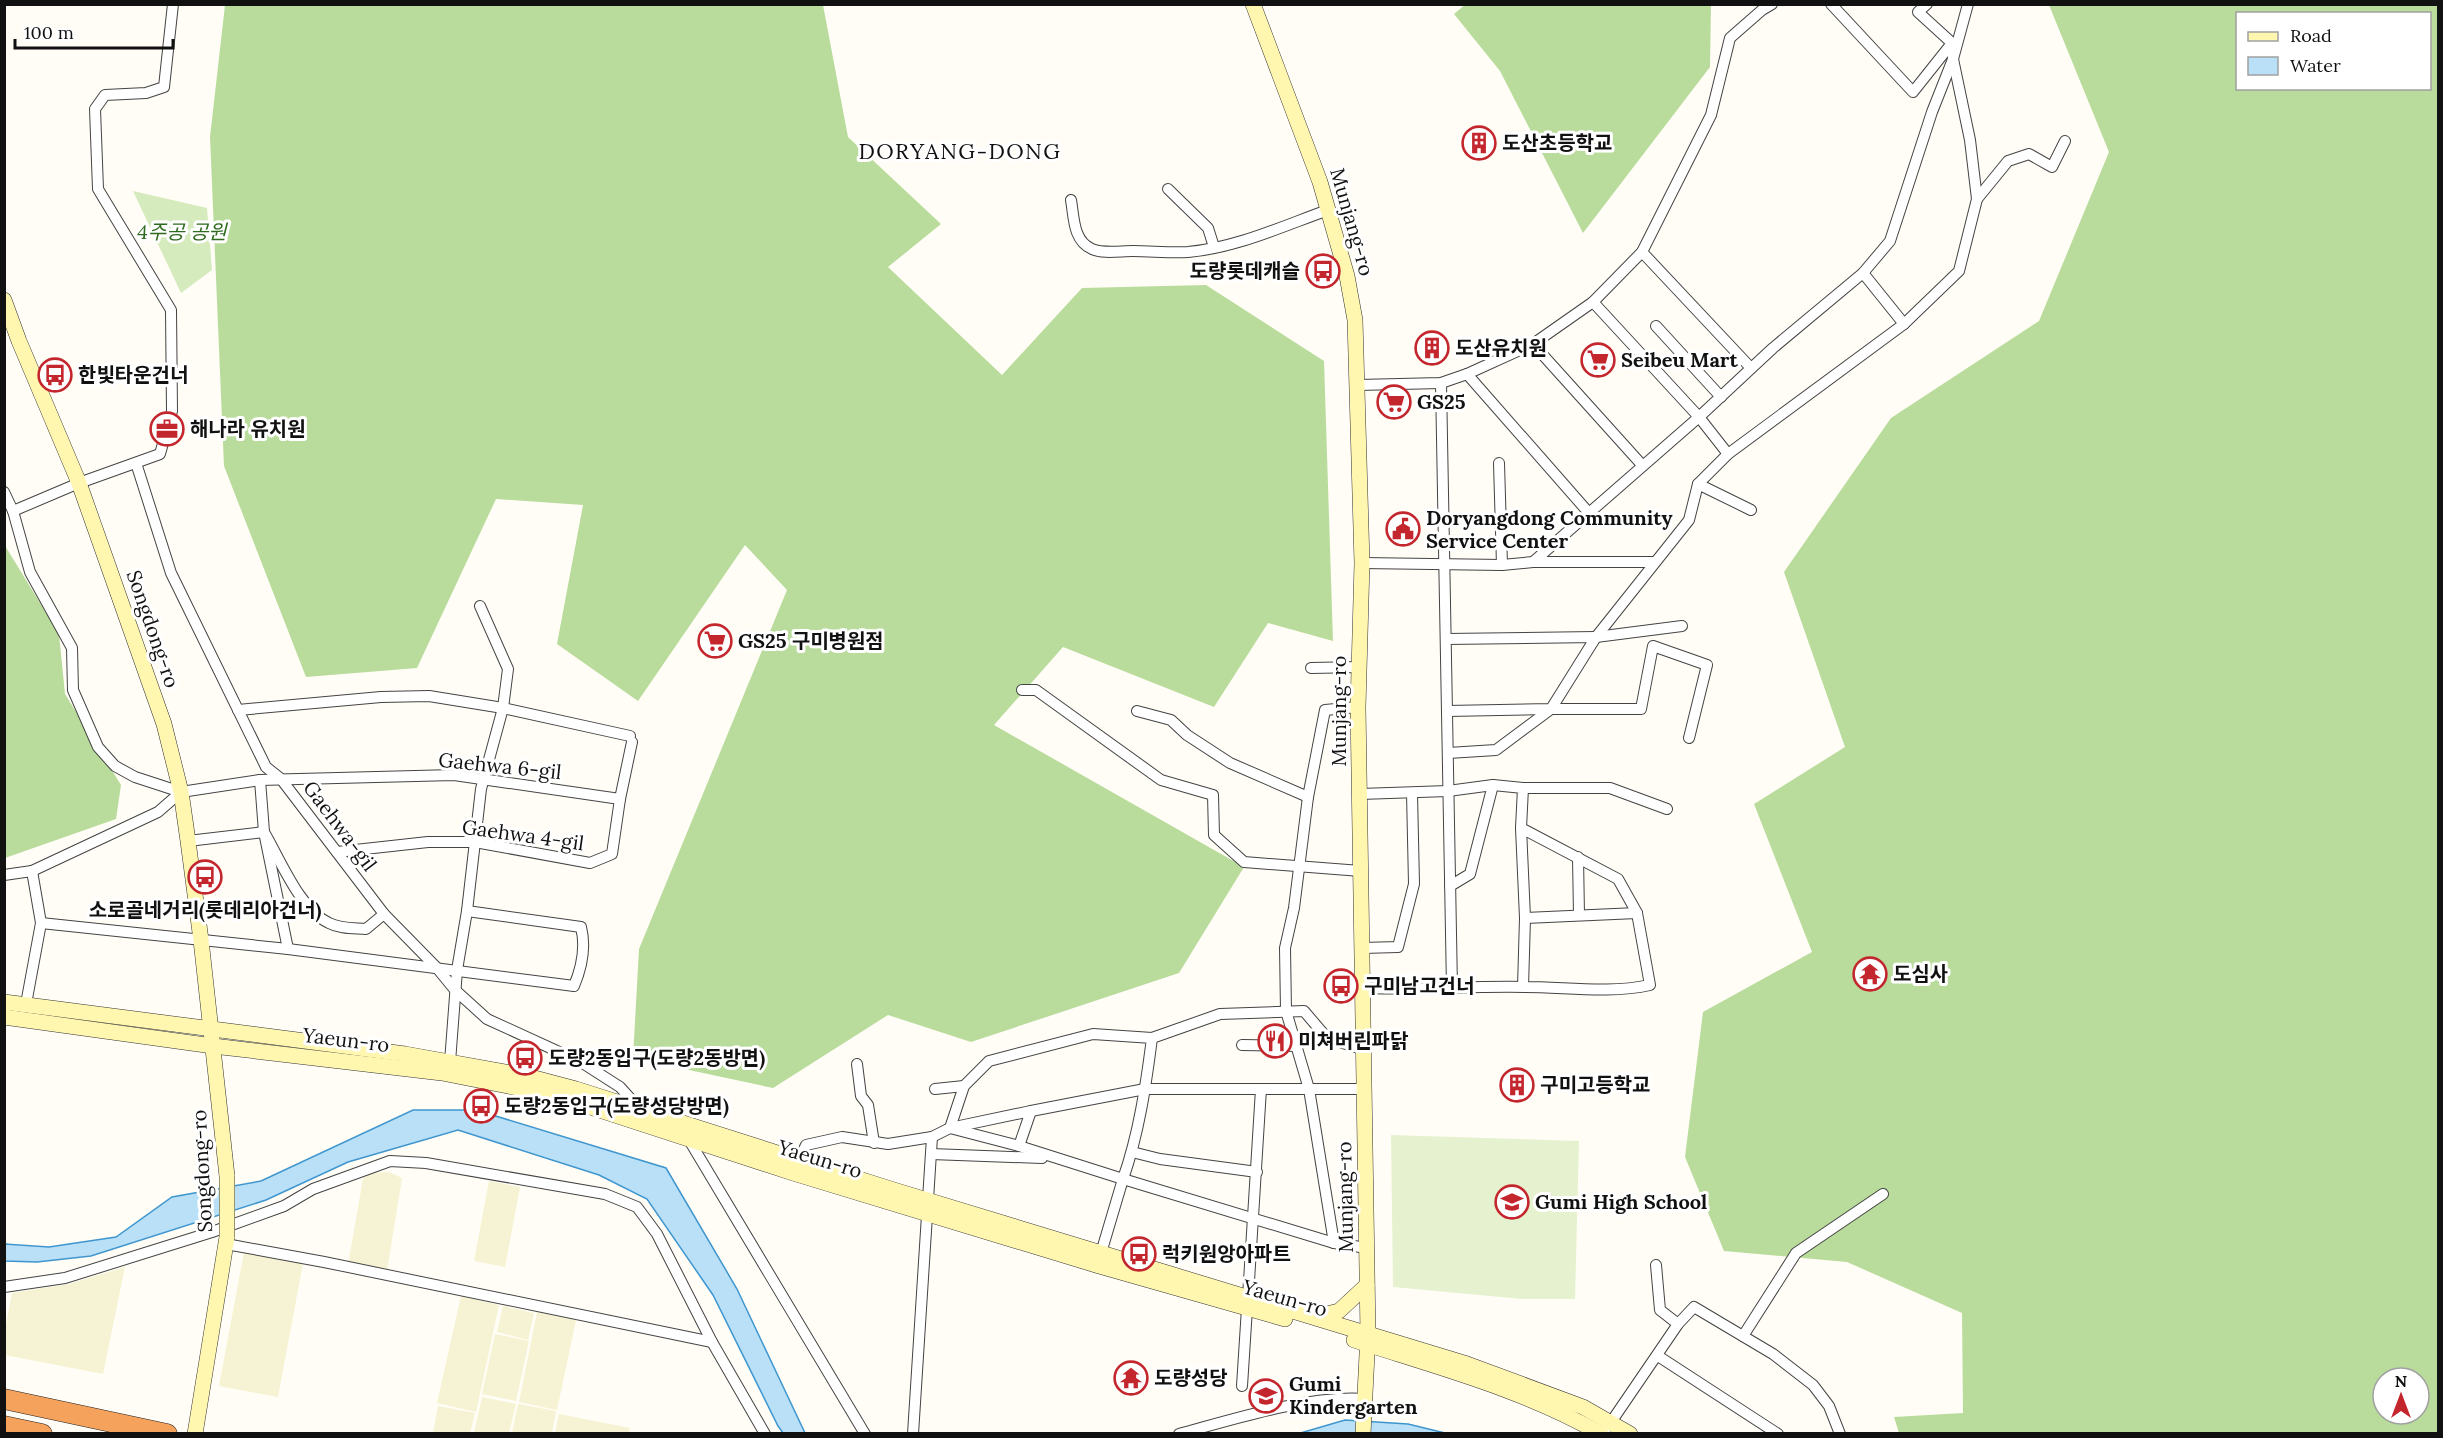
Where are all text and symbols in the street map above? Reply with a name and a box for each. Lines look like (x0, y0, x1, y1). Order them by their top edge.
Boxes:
scale bar (15, 12, 172, 50)
legend (2236, 12, 2431, 90)
text: 100 m (24, 21, 74, 44)
text: Road (2290, 24, 2332, 47)
text: Water (2290, 54, 2341, 77)
building icon: 도산초등학교 (1461, 125, 1497, 161)
place label: 도산초등학교 (1502, 130, 1612, 155)
district label: DORYANG-DONG (858, 137, 1062, 165)
street label: Munjang-ro (1325, 165, 1380, 279)
park label: 4주공 공원 (137, 219, 228, 244)
bus stop icon: 도량롯데캐슬 (1305, 253, 1341, 289)
place label: 도량롯데캐슬 (1190, 258, 1300, 283)
building icon: 도산유치원 (1414, 330, 1450, 366)
place label: 도산유치원 (1455, 335, 1547, 360)
supermarket icon: Seibeu Mart (1580, 342, 1616, 378)
place label: Seibeu Mart (1621, 347, 1738, 372)
bus stop icon: 한빛타운건너 (37, 357, 73, 393)
place label: 한빛타운건너 (78, 362, 188, 387)
supermarket icon: GS25 (1376, 384, 1412, 420)
place label: GS25 (1417, 389, 1466, 414)
office icon: 해나라 유치원 (149, 411, 185, 447)
place label: 해나라 유치원 (190, 416, 306, 441)
place label: Doryangdong Community Service Center (1426, 505, 1673, 553)
public building icon: Doryangdong Community Service Center (1385, 511, 1421, 547)
street label: Songdong-ro (122, 567, 185, 691)
supermarket icon: GS25 구미병원점 (697, 623, 733, 659)
place label: GS25 구미병원점 (738, 628, 884, 653)
street label: Munjang-ro (1326, 655, 1351, 767)
street label: Gaehwa 6-gil (437, 747, 563, 784)
street label: Gaehwa-gil (298, 776, 383, 876)
street label: Gaehwa 4-gil (460, 814, 586, 855)
bus stop icon: 소로골네거리(롯데리아건너) (187, 859, 223, 895)
place label: 소로골네거리(롯데리아건너) (89, 897, 321, 923)
temple icon: 도심사 (1852, 956, 1888, 992)
place label: 도심사 (1893, 961, 1948, 986)
bus stop icon: 구미남고건너 (1323, 968, 1359, 1004)
place label: 구미남고건너 (1364, 973, 1474, 998)
street label: Yaeun-ro (300, 1022, 391, 1057)
restaurant icon: 미쳐버린파닭 (1257, 1023, 1293, 1059)
place label: 미쳐버린파닭 (1298, 1028, 1409, 1053)
bus stop icon: 도량2동입구(도량2동방면) (507, 1040, 543, 1076)
place label: 도량2동입구(도량2동방면) (548, 1045, 765, 1071)
building icon: 구미고등학교 (1499, 1067, 1535, 1103)
place label: 구미고등학교 (1540, 1072, 1650, 1097)
bus stop icon: 도량2동입구(도량성당방면) (463, 1088, 499, 1124)
place label: 도량2동입구(도량성당방면) (504, 1093, 729, 1119)
street label: Songdong-ro (186, 1109, 217, 1233)
street label: Yaeun-ro (774, 1134, 865, 1183)
street label: Munjang-ro (1331, 1141, 1358, 1253)
school or university icon: Gumi High School (1494, 1184, 1530, 1220)
place label: Gumi High School (1535, 1189, 1707, 1214)
bus stop icon: 럭키원앙아파트 (1121, 1236, 1157, 1272)
place label: 럭키원앙아파트 (1162, 1241, 1291, 1266)
street label: Yaeun-ro (1239, 1273, 1330, 1322)
temple icon: 도량성당 (1113, 1360, 1149, 1396)
place label: 도량성당 (1154, 1365, 1228, 1390)
north arrow (2371, 1366, 2431, 1426)
place label: Gumi Kindergarten (1289, 1371, 1418, 1419)
text: N (2395, 1371, 2407, 1391)
school or university icon: Gumi Kindergarten (1248, 1378, 1284, 1414)

